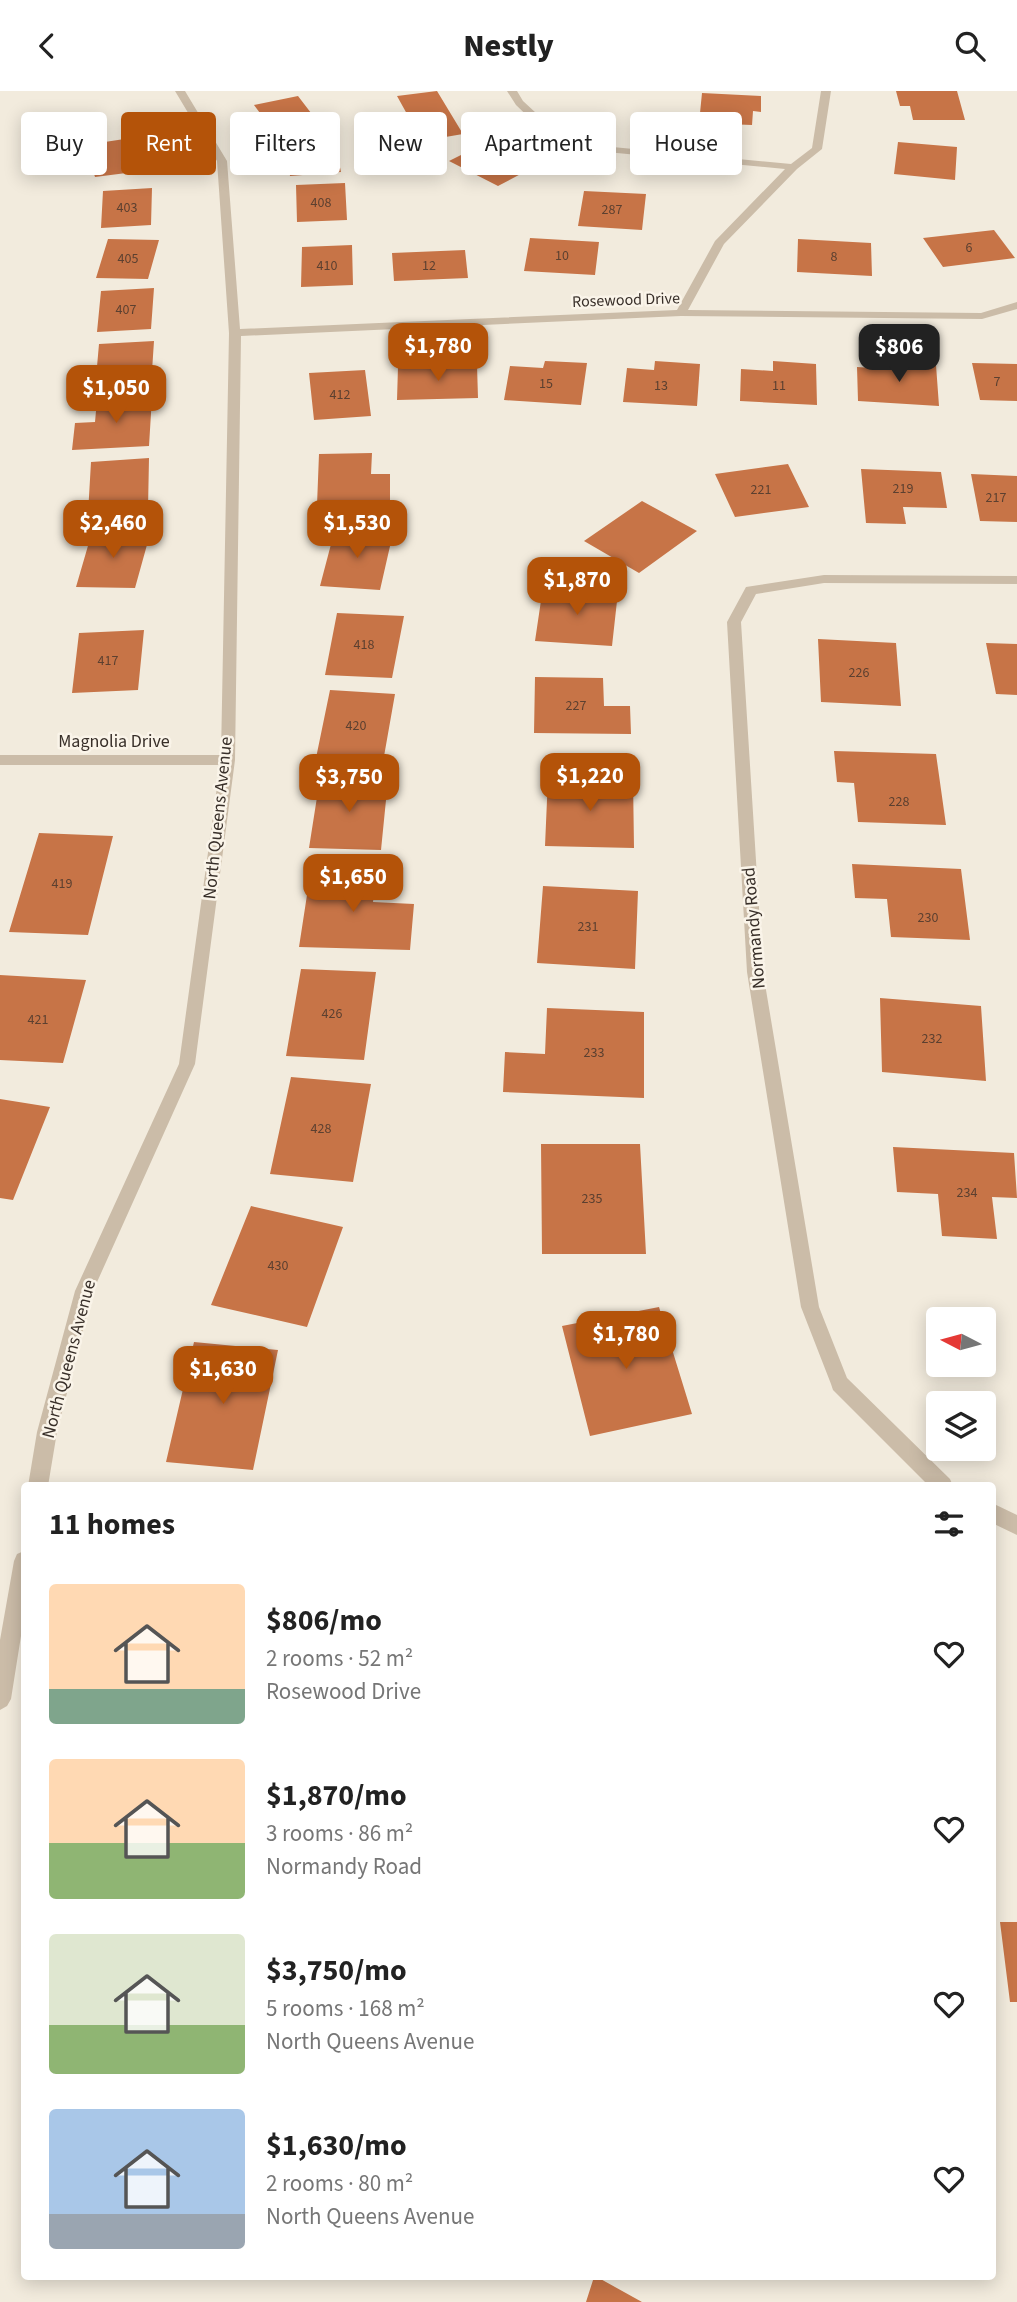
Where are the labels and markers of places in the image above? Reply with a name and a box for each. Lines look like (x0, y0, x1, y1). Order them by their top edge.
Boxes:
pin: $1,780 (381, 323, 495, 383)
pin: $806 (858, 324, 940, 384)
pin: $1,050 (59, 365, 173, 425)
pin: $2,460 (56, 501, 170, 560)
pin: $1,530 (300, 501, 414, 560)
pin: $1,870 (520, 557, 634, 617)
pin: $1,220 (533, 753, 647, 813)
pin: $3,750 (292, 755, 406, 814)
pin: $1,650 (296, 855, 410, 914)
pin: $1,780 (569, 1311, 683, 1371)
pin: $1,630 (166, 1347, 280, 1406)

